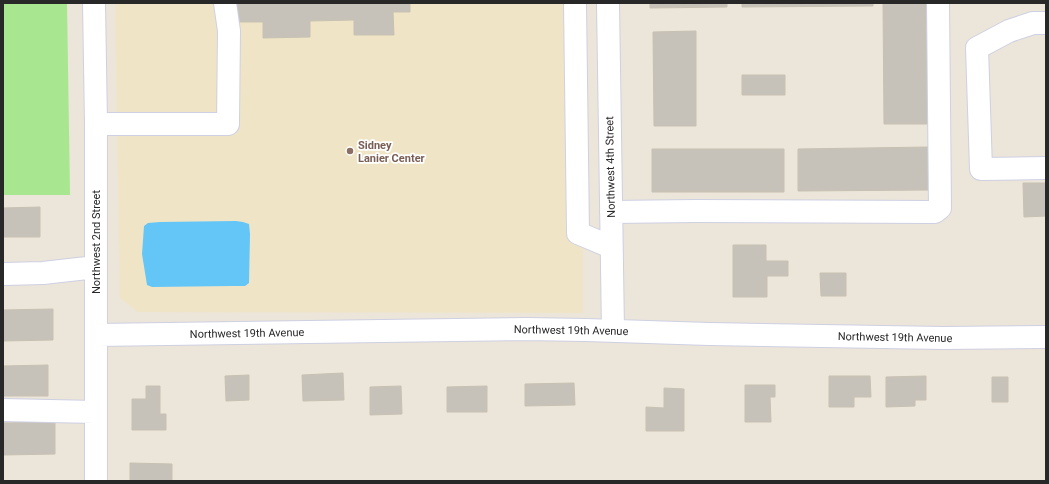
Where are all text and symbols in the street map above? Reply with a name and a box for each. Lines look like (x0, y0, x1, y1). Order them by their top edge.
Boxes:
street label: Northwest 4th Street (603, 116, 618, 218)
place label: Sidney Lanier Center (358, 139, 425, 165)
marker: Sidney Lanier Center (345, 146, 355, 156)
street label: Northwest 2nd Street (90, 190, 103, 294)
street label: Northwest 19th Avenue (514, 323, 629, 338)
street label: Northwest 19th Avenue (190, 326, 305, 341)
street label: Northwest 19th Avenue (838, 330, 953, 345)

